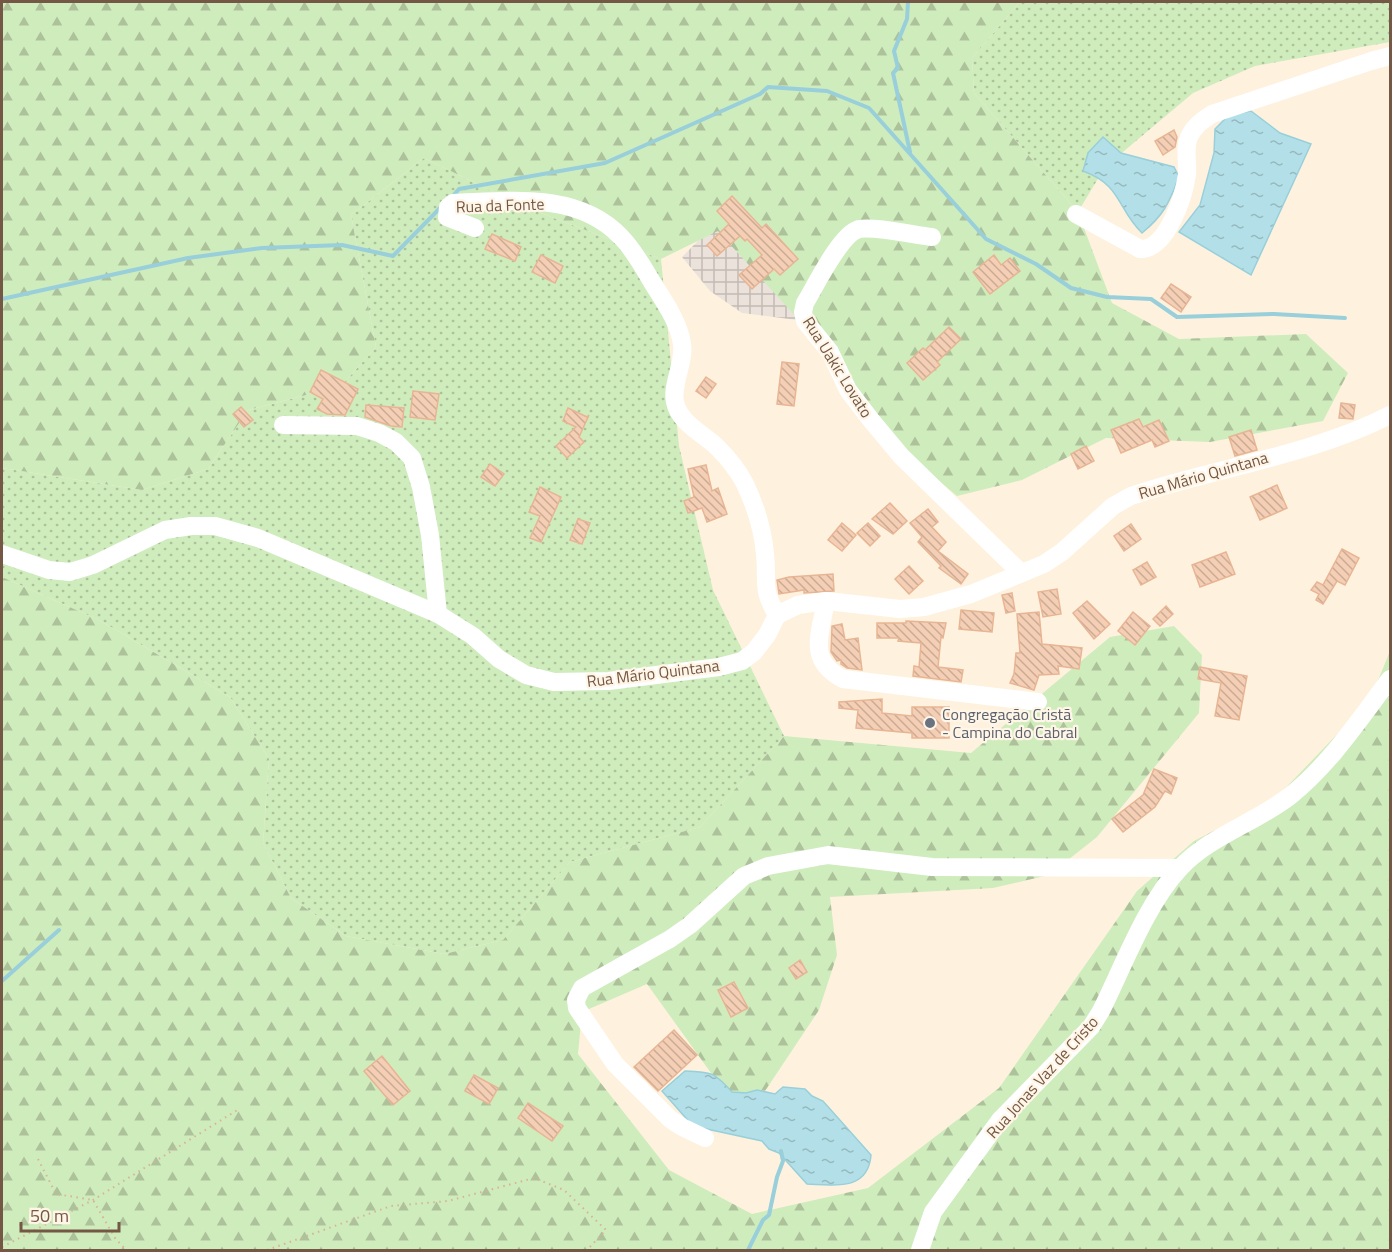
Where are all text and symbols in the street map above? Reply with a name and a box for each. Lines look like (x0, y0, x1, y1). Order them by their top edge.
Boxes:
street label: Rua da Fonte (455, 191, 545, 219)
street label: Rua Uakic Lovato (797, 312, 879, 422)
street label: Rua Mário Quintana (1135, 445, 1271, 505)
street label: Rua Mário Quintana (585, 653, 721, 693)
place label: Congregação Cristã - Campina do Cabral (942, 702, 1078, 744)
marker: Congregação Cristã - Campina do Cabral (923, 716, 937, 730)
street label: Rua Jonas Vaz de Cristo (980, 1011, 1104, 1143)
scale bar (21, 1195, 118, 1233)
text: 50 m (30, 1202, 69, 1229)

